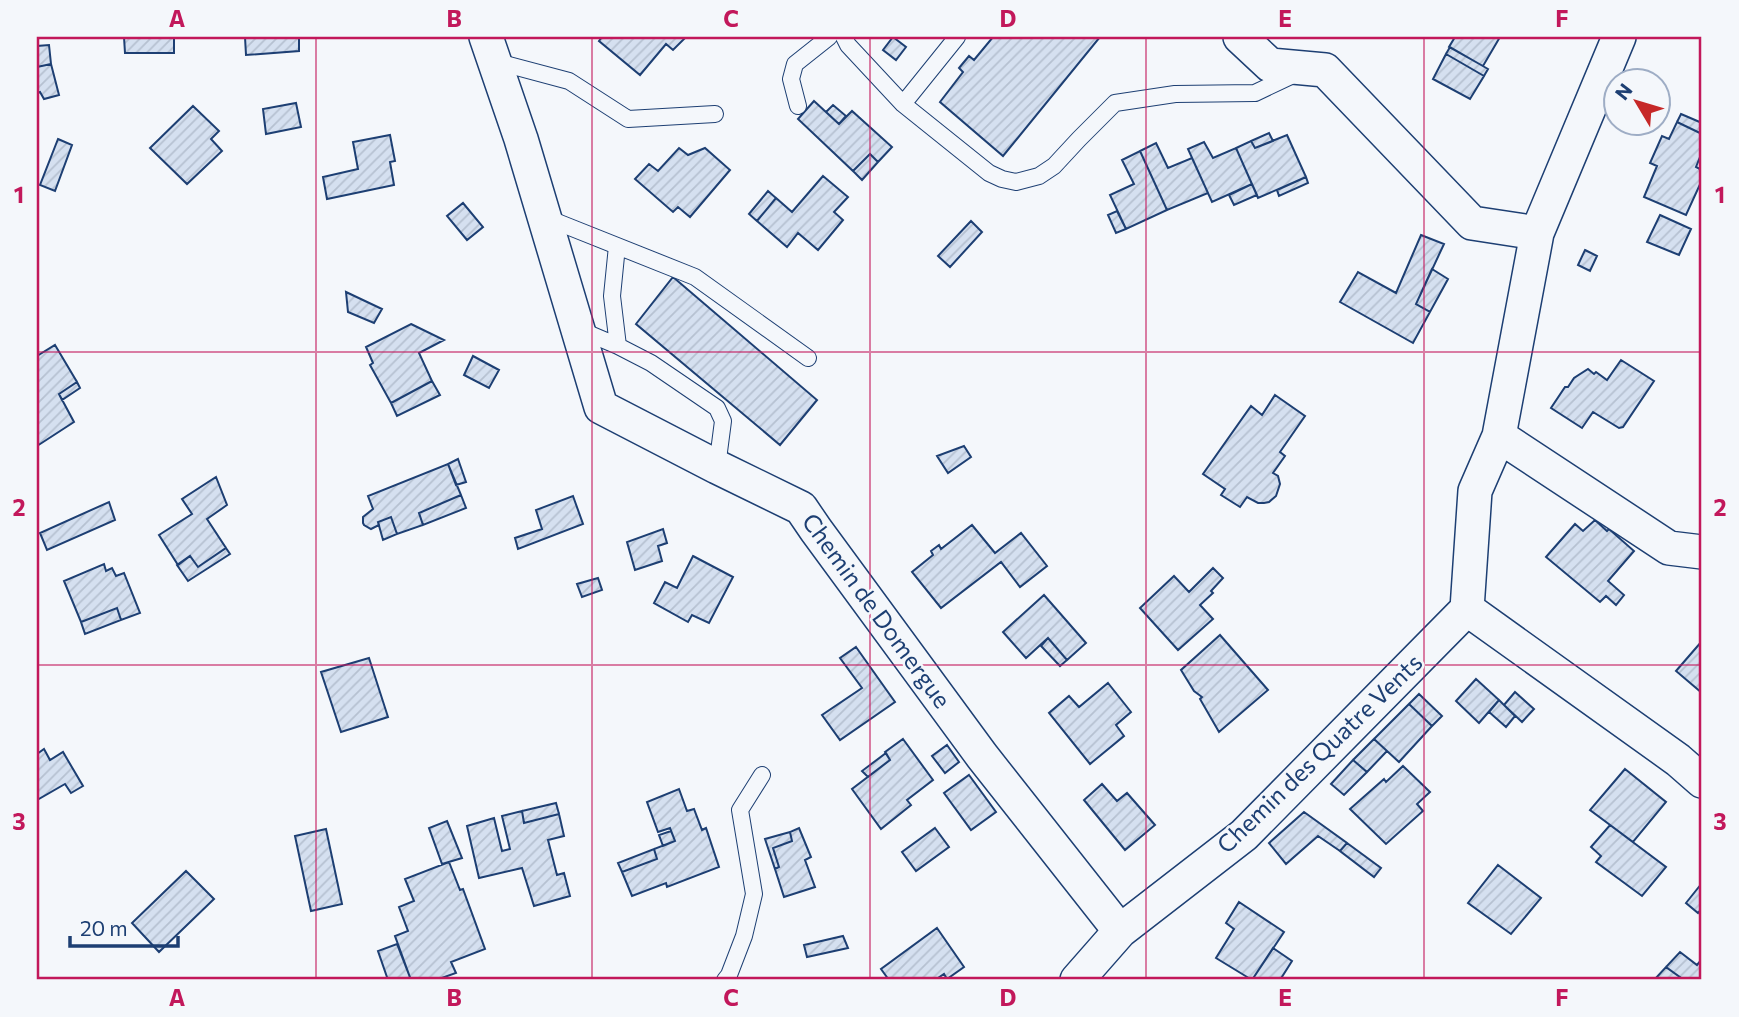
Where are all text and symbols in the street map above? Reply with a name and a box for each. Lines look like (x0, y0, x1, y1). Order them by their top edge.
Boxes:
text: A (169, 4, 186, 32)
text: B (446, 4, 462, 32)
text: C (723, 4, 739, 32)
text: D (1000, 4, 1017, 32)
text: E (1278, 4, 1292, 32)
text: F (1555, 4, 1569, 32)
north arrow (1602, 66, 1672, 136)
text: N (1610, 79, 1637, 104)
text: 1 (14, 180, 24, 208)
text: 1 (1715, 180, 1725, 208)
text: 2 (12, 493, 26, 521)
text: 2 (1713, 493, 1727, 521)
street label: Chemin de Domergue (797, 507, 958, 713)
street label: Chemin des Quatre Vents (1210, 647, 1428, 859)
text: 3 (12, 807, 26, 835)
text: 3 (1713, 807, 1727, 835)
scale bar (70, 905, 178, 949)
text: 20 m (80, 915, 128, 940)
text: A (169, 983, 186, 1011)
text: B (446, 983, 462, 1011)
text: C (723, 983, 739, 1011)
text: D (1000, 983, 1017, 1011)
text: E (1278, 983, 1292, 1011)
text: F (1555, 983, 1569, 1011)

